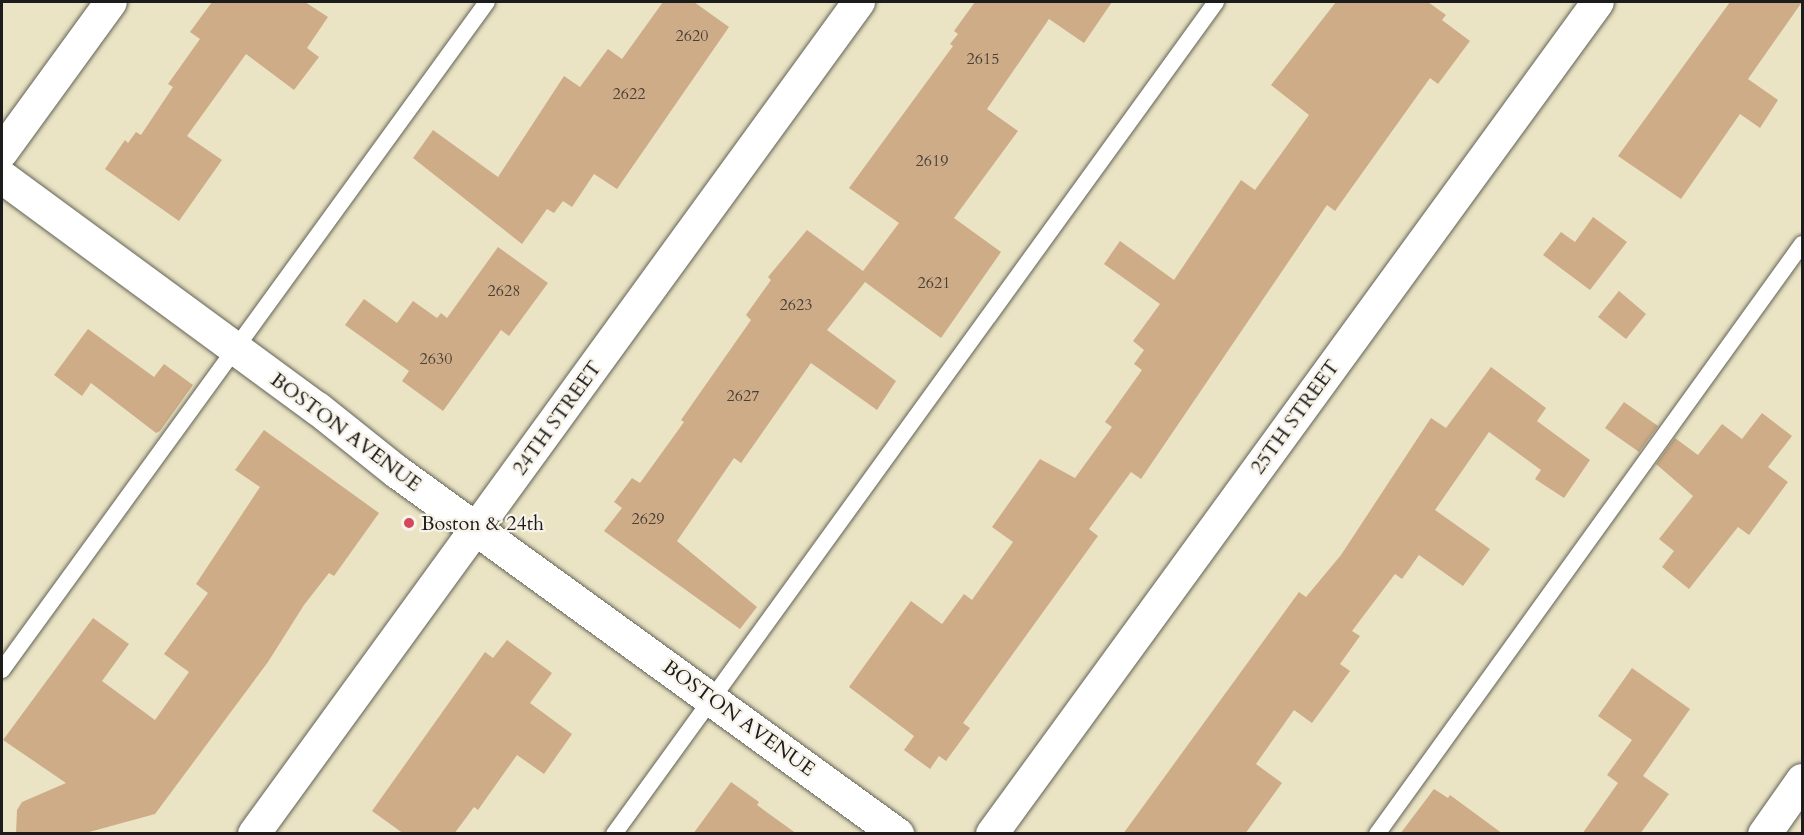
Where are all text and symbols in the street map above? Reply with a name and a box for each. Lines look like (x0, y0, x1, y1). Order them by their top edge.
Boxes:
house number: 2620 (676, 26, 708, 46)
house number: 2615 (967, 49, 999, 69)
house number: 2622 (613, 84, 645, 104)
house number: 2619 (916, 151, 948, 171)
house number: 2621 (918, 273, 950, 293)
house number: 2628 (488, 281, 520, 301)
house number: 2623 (780, 295, 812, 315)
house number: 2630 (420, 349, 452, 369)
street label: 25TH STREET (1246, 355, 1344, 479)
street label: 24TH STREET (508, 356, 606, 480)
street label: BOSTON AVENUE (266, 368, 426, 496)
house number: 2627 (727, 386, 759, 406)
house number: 2629 (632, 509, 664, 529)
place label: Boston & 24th (421, 511, 544, 535)
marker: Boston & 24th (402, 516, 416, 530)
street label: BOSTON AVENUE (658, 655, 820, 781)

